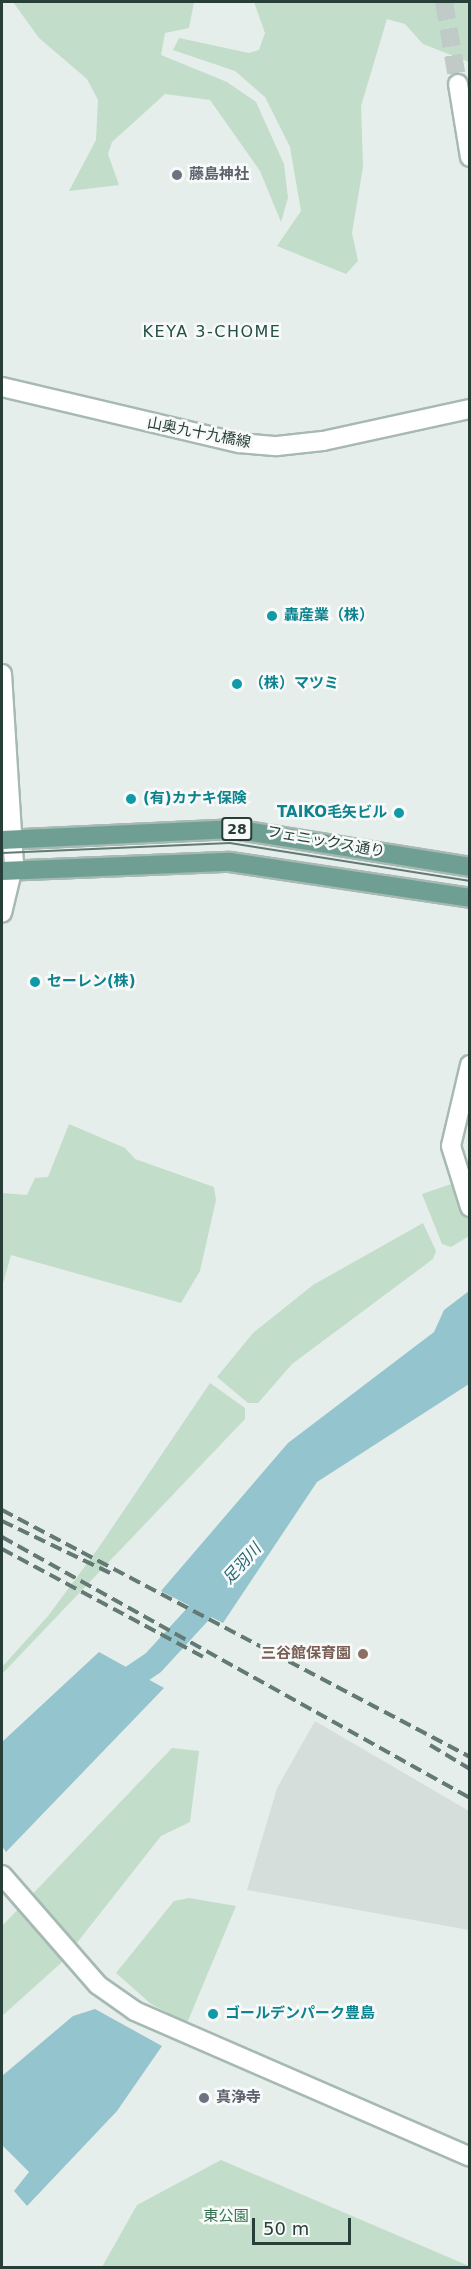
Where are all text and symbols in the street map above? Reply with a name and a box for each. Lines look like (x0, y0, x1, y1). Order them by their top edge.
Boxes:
place label: 藤島神社 (189, 166, 249, 184)
marker: 藤島神社 (170, 168, 184, 182)
district label: KEYA 3-CHOME (143, 322, 281, 342)
street label: 山奥九十九橋線 (146, 414, 252, 452)
place label: 轟産業（株） (284, 607, 374, 625)
marker: 轟産業（株） (265, 609, 279, 623)
place label: （株）マツミ (249, 675, 339, 693)
marker: （株）マツミ (230, 677, 244, 691)
place label: (有)カナキ保険 (143, 790, 247, 808)
marker: (有)カナキ保険 (124, 792, 138, 806)
place label: TAIKO毛矢ビル (277, 804, 387, 822)
marker: TAIKO毛矢ビル (392, 806, 406, 820)
road number: 28 (220, 818, 254, 840)
street label: フェニックス通り (265, 823, 387, 861)
place label: セーレン(株) (47, 973, 136, 991)
marker: セーレン(株) (28, 975, 42, 989)
water label: 足羽川 (219, 1540, 265, 1588)
place label: 三谷館保育園 (261, 1645, 351, 1663)
marker: 三谷館保育園 (356, 1647, 370, 1661)
place label: ゴールデンパーク豊島 (225, 2005, 375, 2023)
marker: ゴールデンパーク豊島 (206, 2007, 220, 2021)
place label: 真浄寺 (216, 2089, 261, 2107)
marker: 真浄寺 (197, 2091, 211, 2105)
scale bar (255, 2206, 354, 2244)
park label: 東公園 (204, 2208, 248, 2226)
text: 50 m (263, 2218, 309, 2239)

